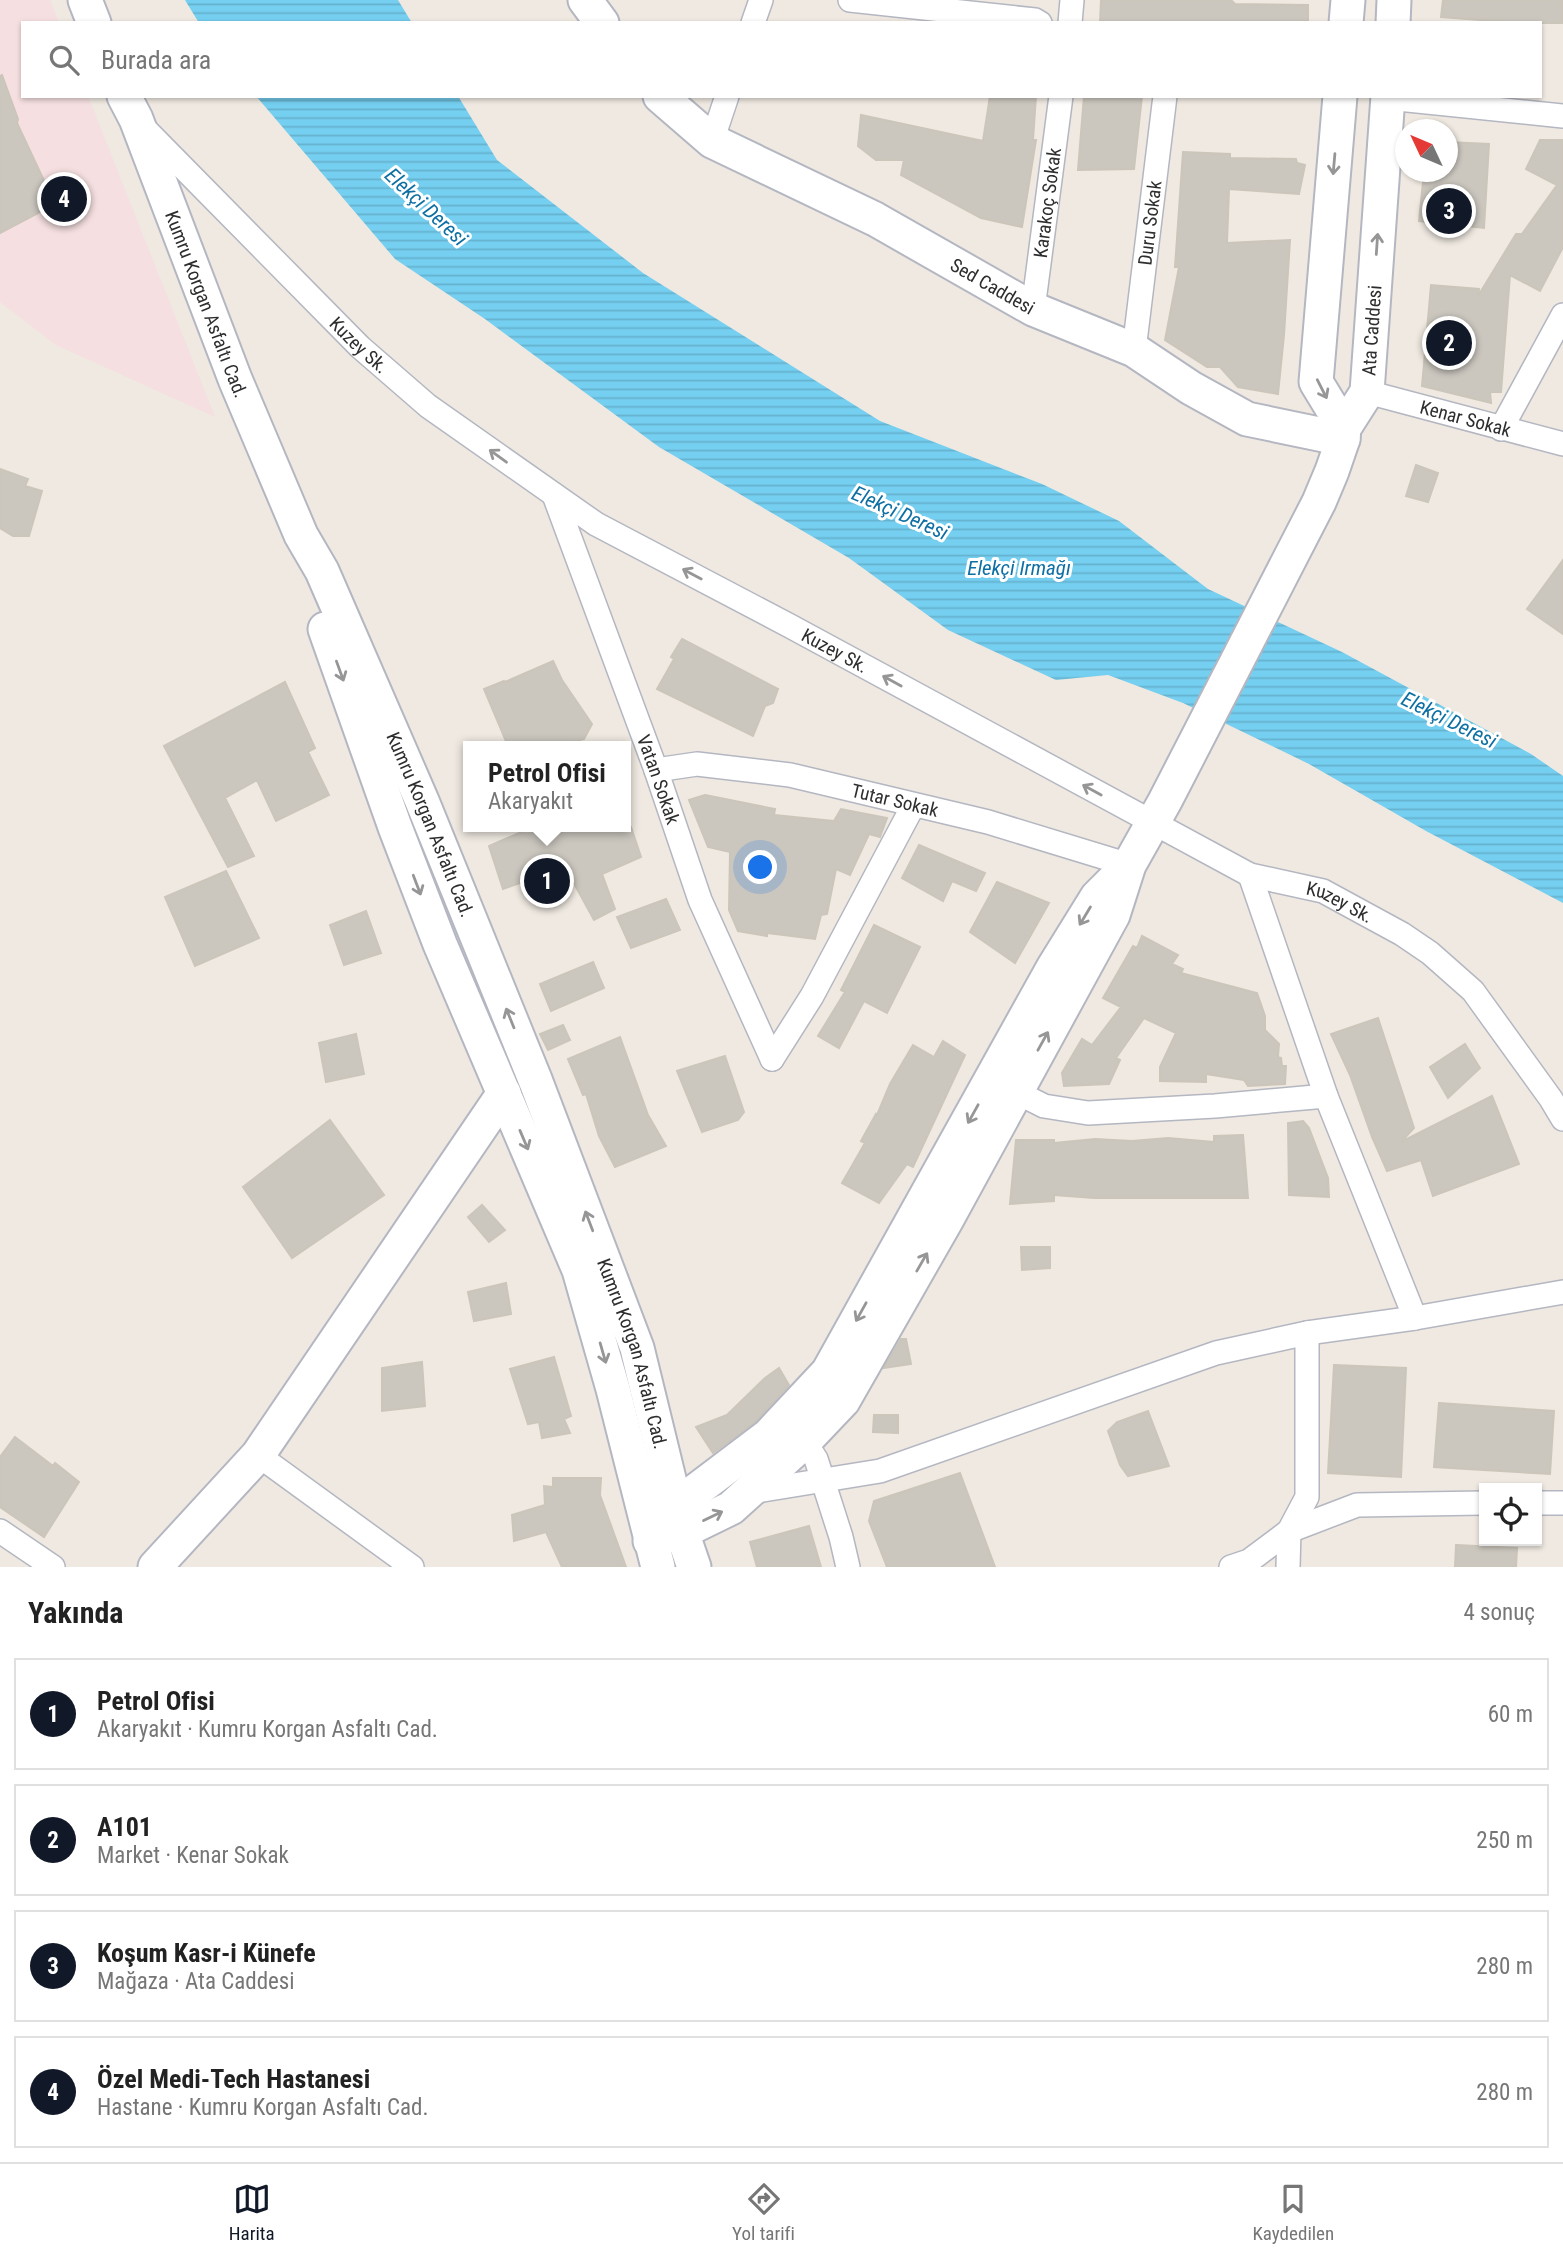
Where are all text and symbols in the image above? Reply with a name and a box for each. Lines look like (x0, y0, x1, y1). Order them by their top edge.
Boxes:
search box (21, 21, 1542, 98)
icon: search (45, 41, 83, 79)
text: Burada ara (101, 45, 211, 75)
north arrow (1395, 119, 1458, 182)
street label: Karakoç Sokak (1029, 146, 1066, 259)
one-way arrow (1327, 152, 1340, 175)
water label: Elekçi Deresi (380, 163, 472, 251)
pin: 4 (41, 173, 87, 225)
street label: Duru Sokak (1133, 179, 1167, 267)
pin: 3 (1426, 185, 1472, 237)
street label: Kumru Korgan Asfaltı Cad. (160, 207, 253, 401)
one-way arrow (1371, 233, 1384, 256)
street label: Sed Caddesi (946, 253, 1039, 320)
street label: Ata Caddesi (1357, 284, 1387, 376)
street label: Kuzey Sk. (325, 312, 393, 378)
pin: 2 (1426, 317, 1472, 369)
one-way arrow (1315, 379, 1329, 399)
street label: Kenar Sokak (1417, 396, 1514, 442)
one-way arrow (489, 449, 508, 463)
water label: Elekçi Deresi (848, 481, 952, 545)
water label: Elekçi Irmağı (967, 556, 1071, 580)
one-way arrow (682, 567, 703, 581)
street label: Kuzey Sk. (798, 624, 872, 678)
one-way arrow (334, 660, 347, 682)
one-way arrow (883, 674, 903, 688)
water label: Elekçi Deresi (1398, 687, 1501, 753)
street label: Kumru Korgan Asfaltı Cad. (381, 729, 479, 921)
street label: Vatan Sokak (632, 732, 685, 828)
popup (463, 741, 631, 832)
text: Petrol Ofisi (488, 758, 606, 788)
street label: Tutar Sokak (849, 779, 941, 822)
one-way arrow (1083, 783, 1103, 797)
text: Akaryakıt (488, 788, 573, 815)
your location (743, 850, 777, 884)
pin: 1 (524, 855, 570, 907)
one-way arrow (412, 873, 425, 895)
street label: Kuzey Sk. (1304, 877, 1377, 928)
one-way arrow (1078, 905, 1092, 925)
one-way arrow (503, 1008, 516, 1030)
one-way arrow (1037, 1031, 1051, 1052)
one-way arrow (966, 1103, 980, 1123)
one-way arrow (518, 1129, 531, 1150)
one-way arrow (581, 1211, 594, 1233)
one-way arrow (916, 1253, 930, 1273)
street label: Kumru Korgan Asfaltı Cad. (592, 1255, 672, 1451)
one-way arrow (854, 1301, 867, 1322)
one-way arrow (597, 1342, 610, 1364)
map controls (1479, 1483, 1542, 1546)
button: locate (1479, 1483, 1542, 1546)
one-way arrow (702, 1509, 723, 1523)
text: Yakında (28, 1595, 123, 1630)
text: 4 sonuç (1463, 1599, 1535, 1626)
text: Petrol Ofisi (97, 1686, 215, 1716)
text: 1 (47, 1701, 59, 1728)
text: 60 m (1488, 1701, 1533, 1728)
text: Akaryakıt · Kumru Korgan Asfaltı Cad. (97, 1716, 438, 1743)
text: A101 (97, 1812, 152, 1842)
text: 2 (47, 1827, 59, 1854)
text: 250 m (1476, 1827, 1533, 1854)
text: Market · Kenar Sokak (97, 1842, 289, 1869)
text: Koşum Kasr-i Künefe (97, 1938, 316, 1968)
text: 3 (47, 1953, 59, 1980)
text: 280 m (1476, 1953, 1533, 1980)
text: Mağaza · Ata Caddesi (97, 1968, 295, 1995)
text: Özel Medi-Tech Hastanesi (97, 2064, 370, 2094)
text: 4 (47, 2079, 59, 2106)
text: 280 m (1476, 2079, 1533, 2106)
text: Hastane · Kumru Korgan Asfaltı Cad. (97, 2094, 429, 2121)
tab: Harita (229, 2180, 275, 2245)
tab: Yol tarifi (732, 2180, 795, 2245)
tab: Kaydedilen (1253, 2180, 1334, 2245)

